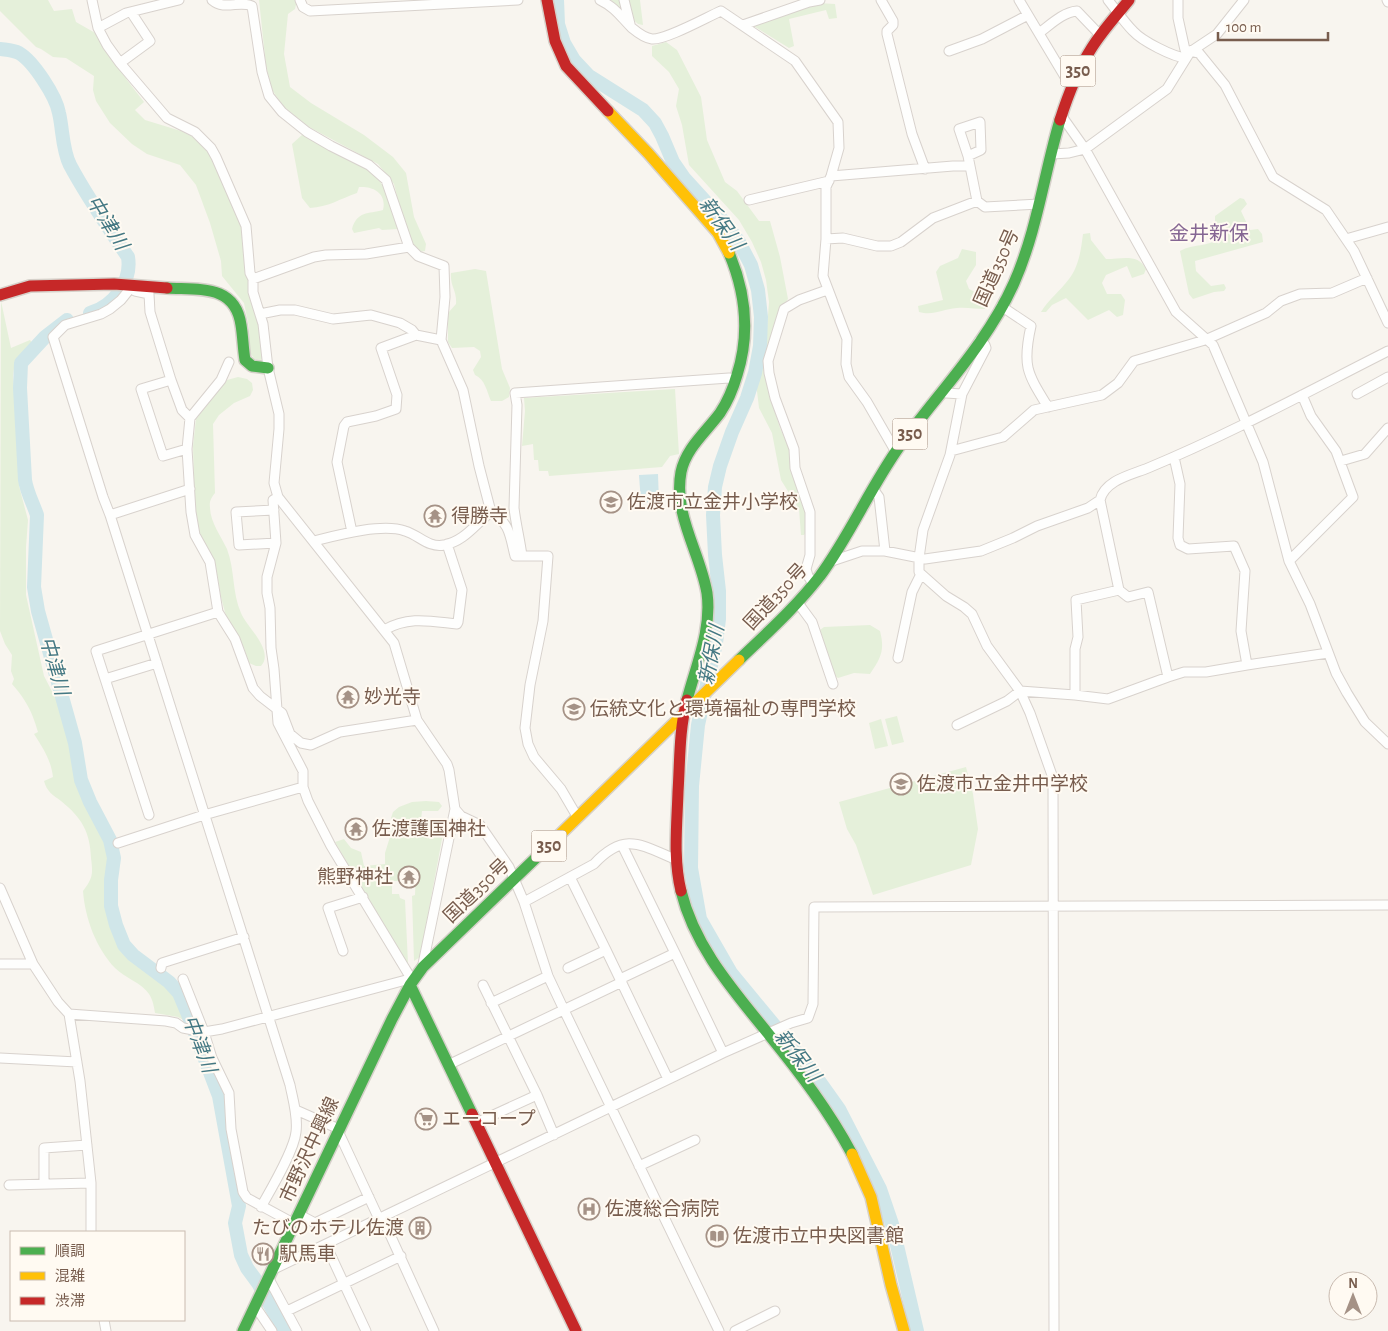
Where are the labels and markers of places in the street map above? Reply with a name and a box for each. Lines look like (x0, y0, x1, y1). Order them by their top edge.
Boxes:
school or university icon: 佐渡市立金井小学校 (599, 490, 623, 514)
place label: 佐渡市立金井小学校 (627, 491, 798, 512)
temple icon: 得勝寺 (423, 504, 447, 528)
place label: 得勝寺 (451, 506, 508, 526)
temple icon: 妙光寺 (336, 685, 360, 709)
place label: 妙光寺 (364, 687, 421, 707)
school or university icon: 伝統文化と環境福祉の専門学校 (562, 697, 586, 721)
place label: 伝統文化と環境福祉の専門学校 (590, 698, 856, 719)
school or university icon: 佐渡市立金井中学校 (889, 772, 913, 796)
place label: 佐渡市立金井中学校 (917, 773, 1088, 794)
temple icon: 佐渡護国神社 (344, 817, 368, 841)
place label: 佐渡護国神社 (372, 818, 486, 839)
temple icon: 熊野神社 (397, 865, 421, 889)
place label: 熊野神社 (317, 866, 393, 887)
supermarket icon: エーコープ (414, 1107, 438, 1131)
place label: エーコープ (442, 1109, 536, 1129)
hospital icon: 佐渡総合病院 (577, 1197, 601, 1221)
place label: 佐渡総合病院 (605, 1198, 719, 1219)
building icon: たびのホテル佐渡 (408, 1216, 432, 1240)
place label: たびのホテル佐渡 (252, 1218, 404, 1238)
library icon: 佐渡市立中央図書館 (705, 1224, 729, 1248)
place label: 佐渡市立中央図書館 (733, 1225, 904, 1246)
restaurant icon: 駅馬車 (251, 1242, 275, 1266)
place label: 駅馬車 (279, 1244, 336, 1264)

